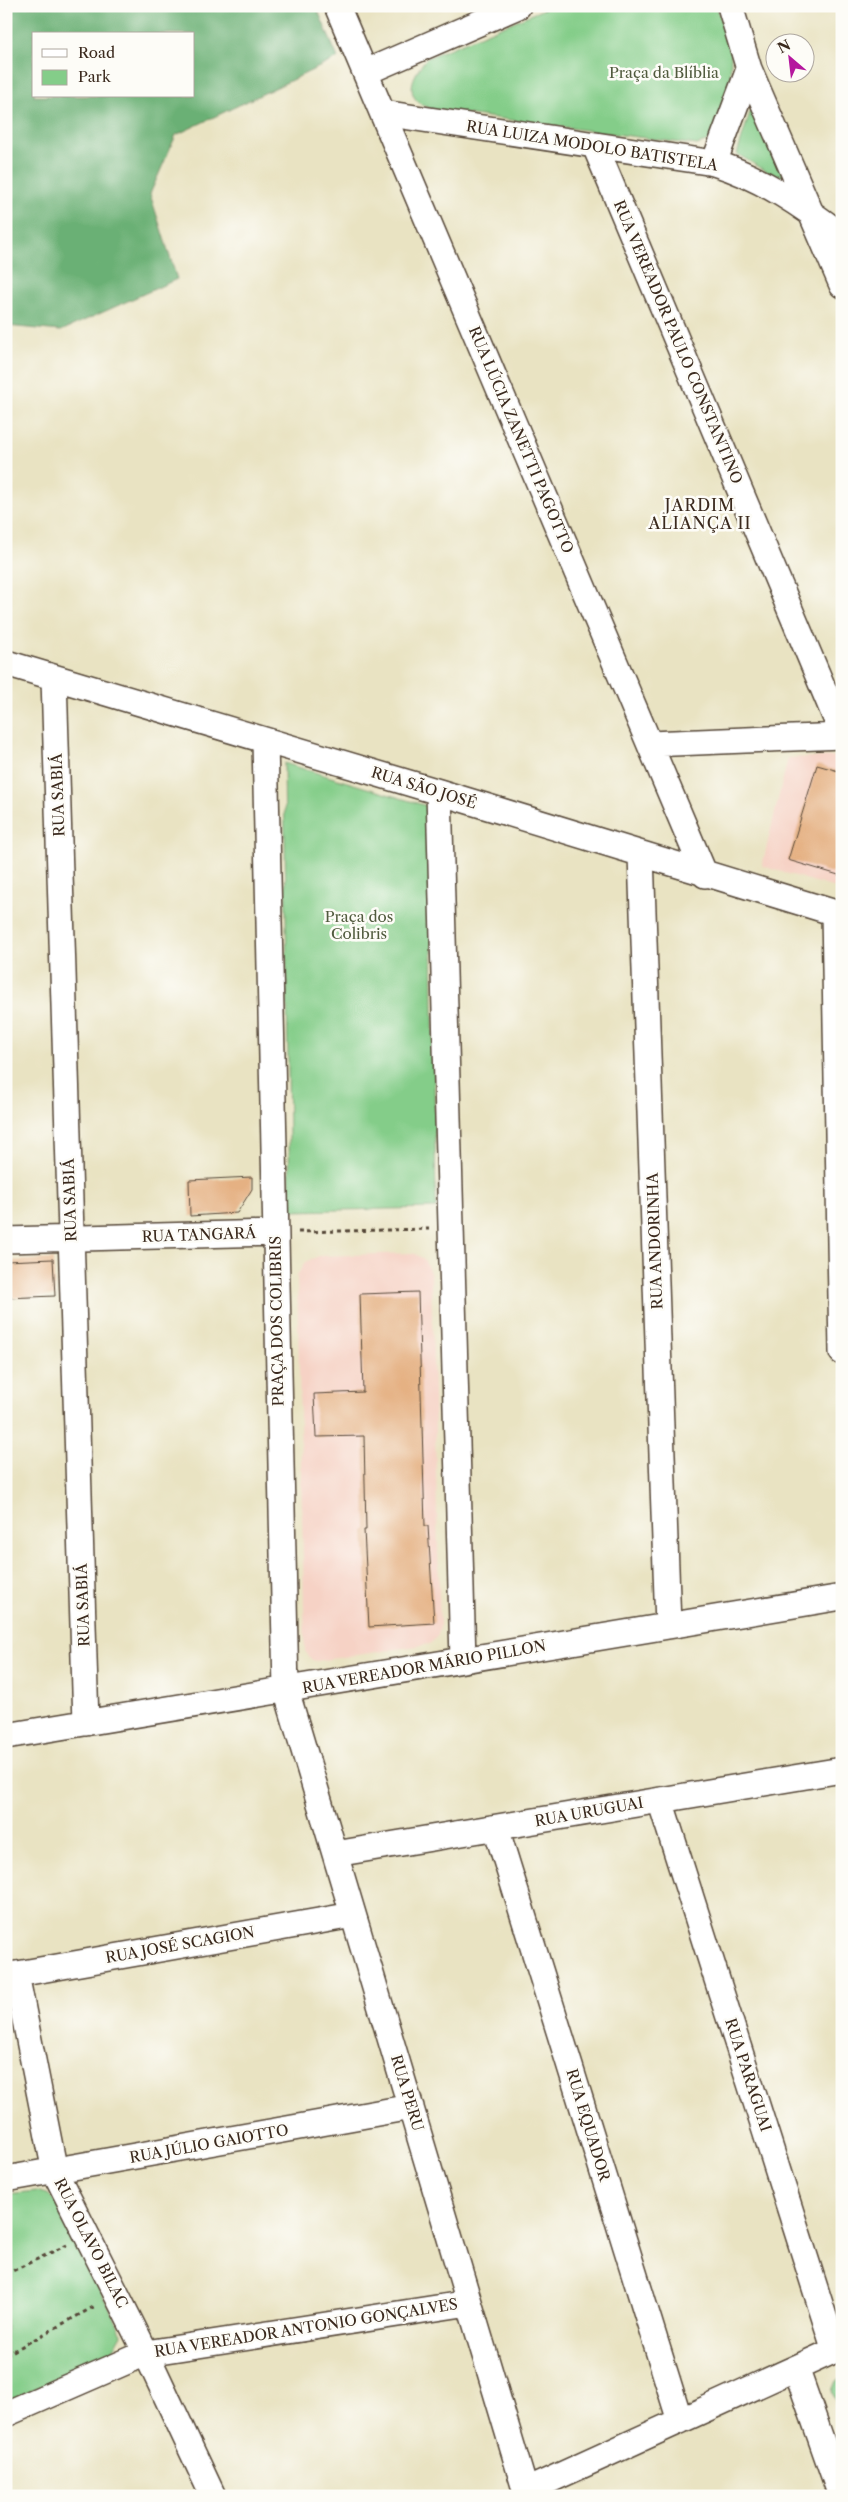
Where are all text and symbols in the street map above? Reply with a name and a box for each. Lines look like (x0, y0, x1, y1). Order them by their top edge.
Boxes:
legend (32, 32, 195, 98)
north arrow (766, 32, 816, 82)
text: N (774, 36, 793, 57)
text: Road (78, 43, 115, 62)
park label: Praça da Blíblia (609, 63, 719, 82)
text: Park (78, 67, 112, 86)
street label: RUA LUIZA MODOLO BATISTELA (465, 116, 720, 175)
street label: RUA VEREADOR PAULO CONSTANTINO (610, 197, 747, 486)
street label: RUA LÚCIA ZANETTI PAGOTTO (465, 323, 578, 556)
district label: JARDIM ALIANÇA II (647, 495, 752, 533)
street label: RUA SABIÁ (47, 752, 68, 837)
street label: RUA SÃO JOSÉ (369, 762, 479, 813)
park label: Praça dos Colibris (325, 907, 393, 943)
street label: RUA SABIÁ (59, 1157, 80, 1242)
street label: RUA ANDORINHA (643, 1171, 666, 1310)
street label: RUA TANGARÁ (141, 1223, 257, 1246)
street label: PRAÇA DOS COLIBRIS (266, 1236, 287, 1406)
street label: RUA SABIÁ (72, 1562, 93, 1647)
street label: RUA VEREADOR MÁRIO PILLON (301, 1636, 547, 1697)
street label: RUA URUGUAI (533, 1793, 645, 1830)
street label: RUA JOSÉ SCAGION (104, 1922, 256, 1967)
street label: RUA PARAGUAI (721, 2016, 776, 2134)
street label: RUA PERU (387, 2052, 428, 2134)
street label: RUA EQUADOR (562, 2066, 615, 2184)
street label: RUA JÚLIO GAIOTTO (128, 2120, 290, 2167)
street label: RUA OLAVO BILAC (50, 2175, 132, 2311)
street label: RUA VEREADOR ANTONIO GONÇALVES (153, 2294, 459, 2361)

